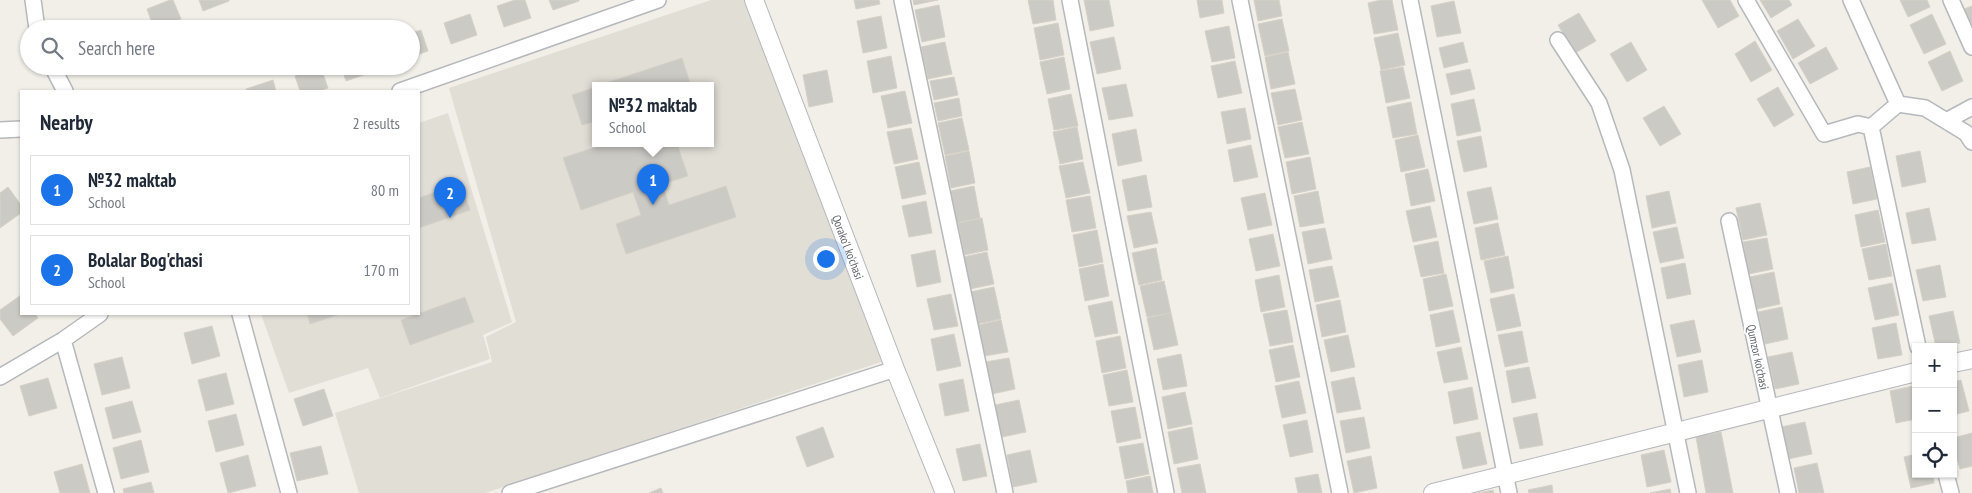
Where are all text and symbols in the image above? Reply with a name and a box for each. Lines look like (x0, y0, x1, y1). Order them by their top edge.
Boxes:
search box (20, 20, 420, 75)
icon: search (38, 34, 66, 62)
text: Search here (78, 36, 155, 60)
popup (592, 82, 714, 147)
text: №32 maktab (609, 93, 697, 117)
text: Nearby (40, 109, 93, 136)
text: 2 results (353, 113, 400, 133)
text: School (609, 117, 646, 137)
pin: 1 (637, 164, 669, 205)
text: №32 maktab (88, 168, 176, 192)
pin: 2 (434, 177, 466, 218)
text: 1 (53, 180, 61, 200)
text: 80 m (371, 180, 399, 200)
text: School (88, 192, 125, 212)
street label: Qorako'l ko'chasi (829, 213, 867, 281)
your location (813, 246, 839, 272)
text: Bolalar Bog'chasi (88, 248, 203, 272)
text: 2 (53, 260, 61, 280)
text: 170 m (364, 260, 399, 280)
text: School (88, 272, 125, 292)
street label: Qumzor ko'chasi (1744, 323, 1772, 391)
map controls (1912, 343, 1957, 478)
button: + (1912, 343, 1957, 388)
button: − (1912, 388, 1957, 433)
button: locate (1912, 433, 1957, 478)

